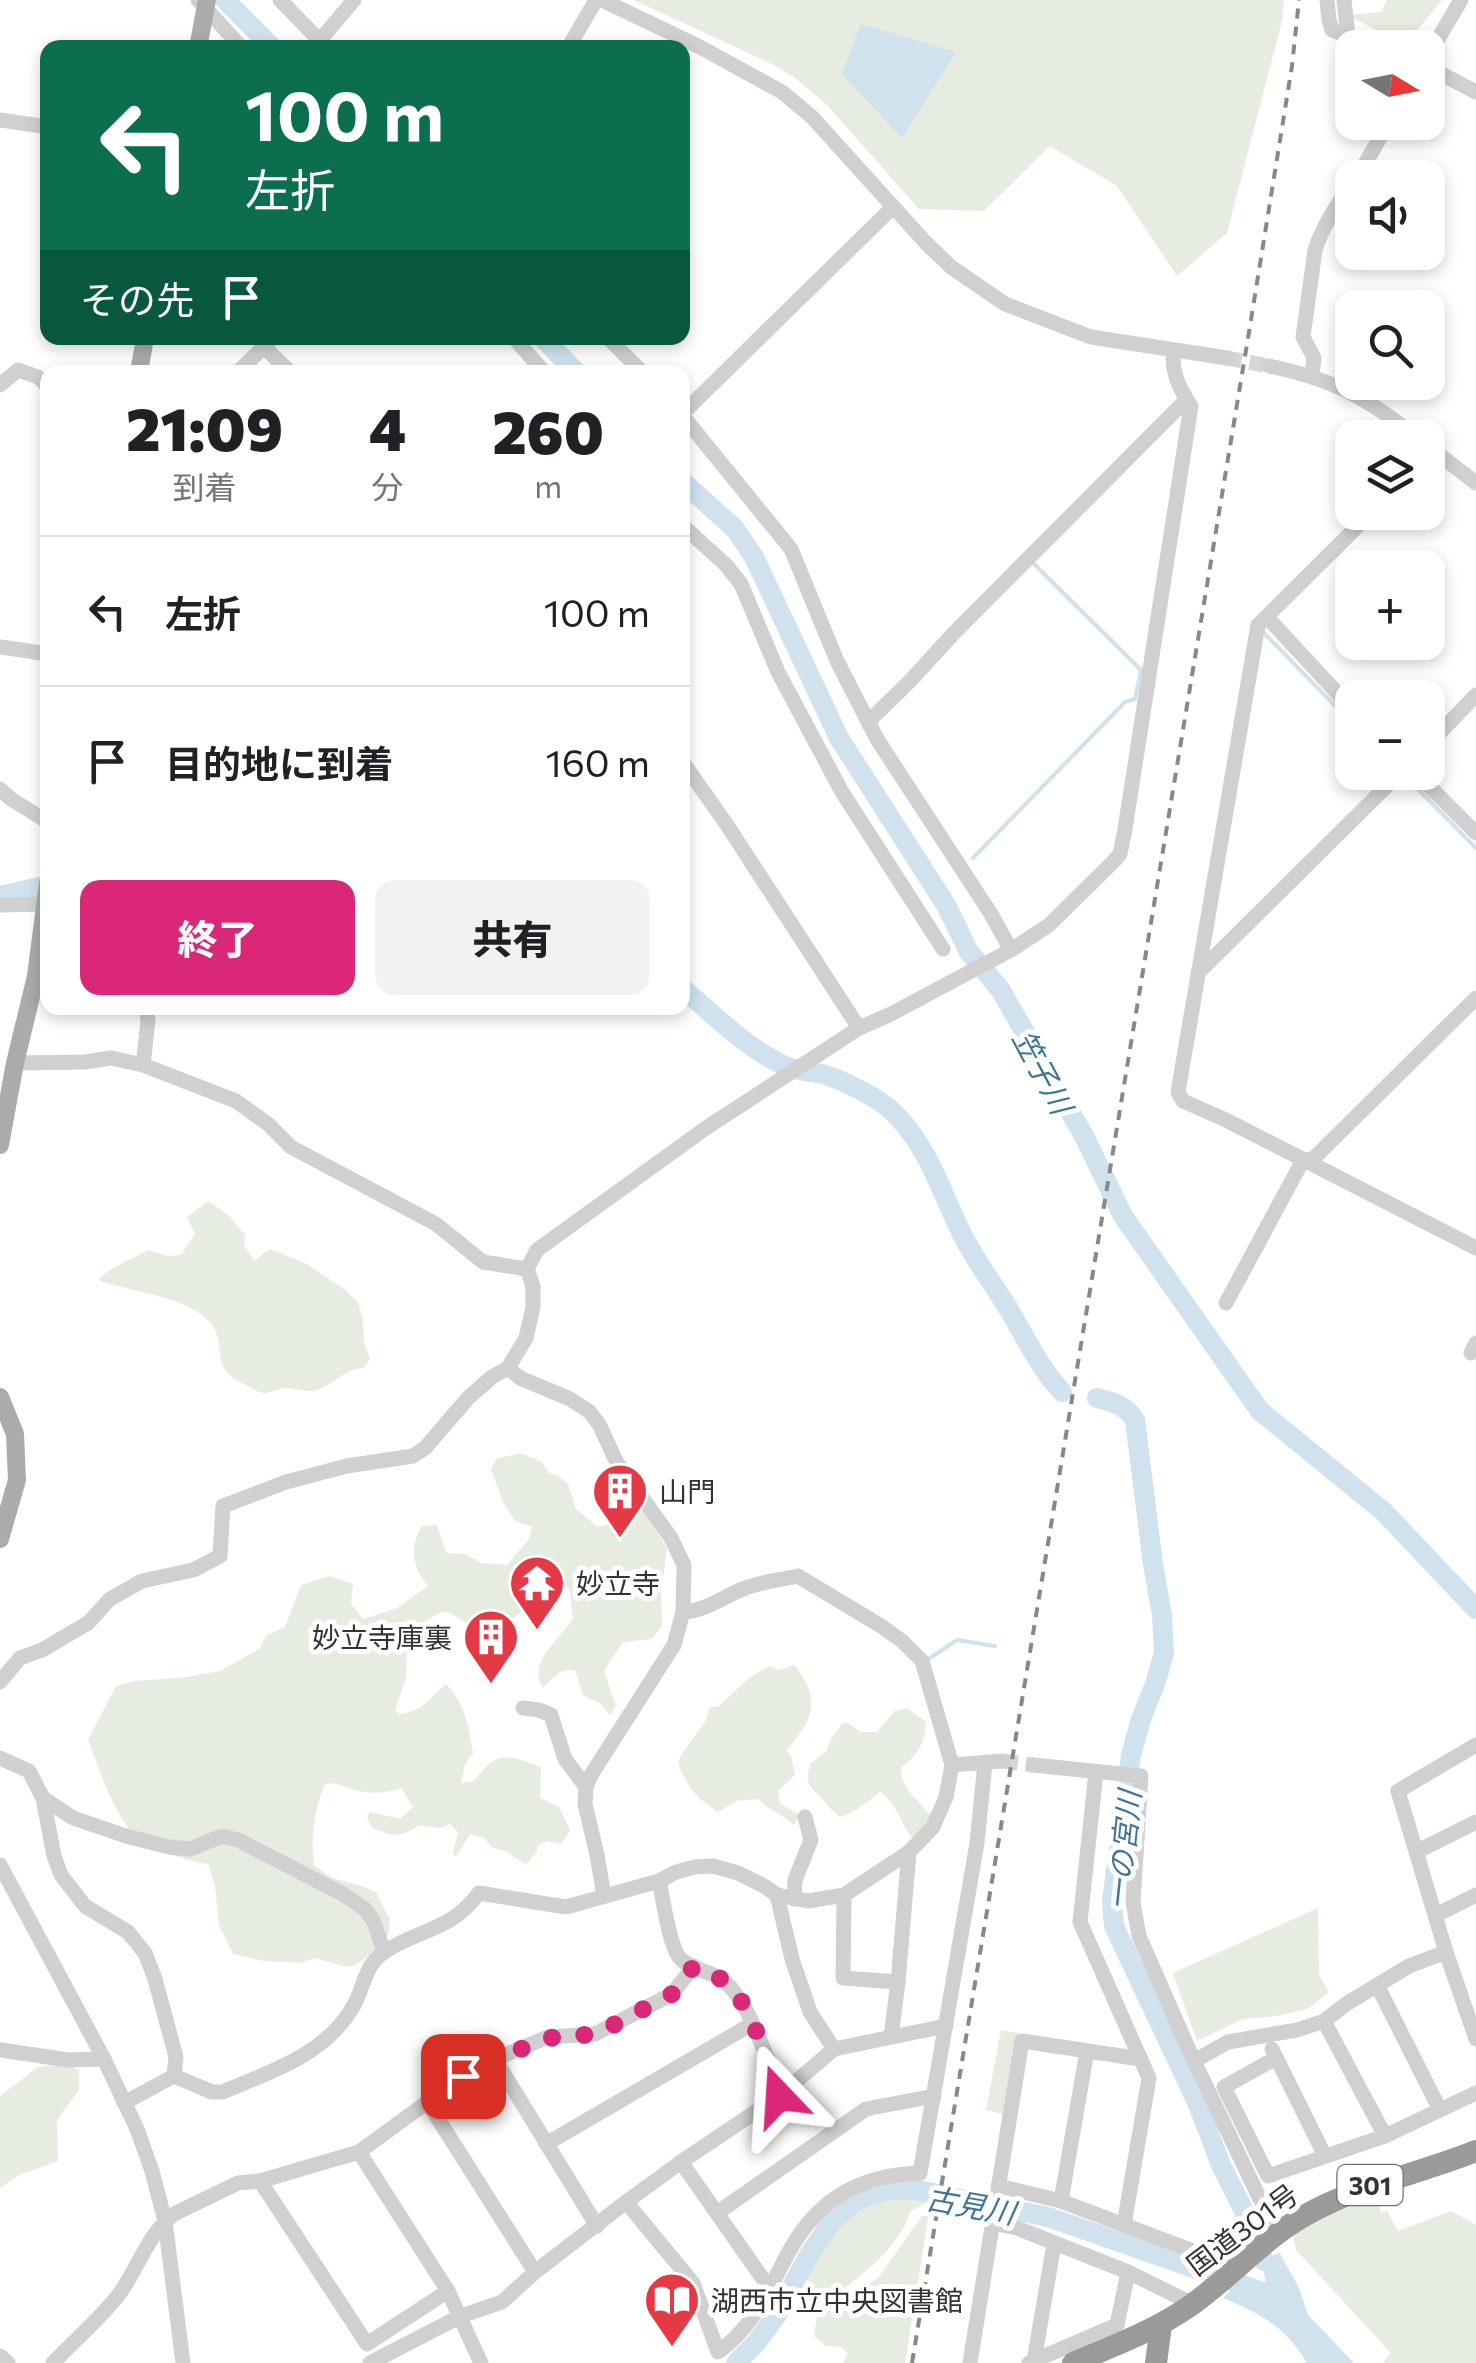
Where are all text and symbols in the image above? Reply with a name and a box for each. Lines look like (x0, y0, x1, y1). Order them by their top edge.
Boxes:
north arrow (1335, 30, 1445, 140)
map controls (1335, 30, 1445, 790)
text: 100 m (245, 70, 444, 155)
icon: left (80, 80, 210, 210)
button: sound (1335, 160, 1445, 270)
text: 左折 (245, 161, 335, 216)
icon: arrive (214, 270, 269, 325)
text: その先 (80, 275, 194, 322)
button: search (1335, 290, 1445, 400)
text: 21:09 (126, 390, 283, 463)
text: 4 (369, 390, 406, 463)
text: 260 (492, 393, 604, 466)
button: layers (1335, 420, 1445, 530)
text: m (534, 465, 562, 505)
text: 到着 (172, 466, 236, 506)
text: 分 (372, 466, 404, 506)
button: + (1335, 550, 1445, 660)
icon: left (80, 584, 135, 639)
text: 100 m (544, 588, 650, 635)
text: 左折 (165, 589, 241, 636)
button: − (1335, 680, 1445, 790)
icon: arrive (80, 734, 135, 789)
text: 160 m (545, 738, 650, 785)
text: 目的地に到着 (165, 739, 393, 786)
button: 終了 (80, 880, 355, 995)
button: 共有 (375, 880, 650, 995)
water label: 笠子川 (1007, 1023, 1083, 1122)
building icon: 山門 (590, 1461, 650, 1540)
place label: 山門 (659, 1474, 715, 1508)
temple icon: 妙立寺 (507, 1553, 567, 1632)
place label: 妙立寺 (576, 1566, 660, 1600)
building icon: 妙立寺庫裏 (461, 1607, 521, 1686)
place label: 妙立寺庫裏 (312, 1620, 452, 1654)
water label: 一の宮川 (1097, 1785, 1147, 1912)
pin (421, 2034, 506, 2119)
position arrow (727, 2044, 831, 2148)
icon: arrive (436, 2049, 491, 2104)
road number: 301 (1338, 2165, 1402, 2205)
street label: 国道301号 (1180, 2176, 1304, 2282)
water label: 古見川 (923, 2178, 1021, 2231)
library icon: 湖西市立中央図書館 (642, 2270, 702, 2349)
place label: 湖西市立中央図書館 (711, 2283, 963, 2317)

